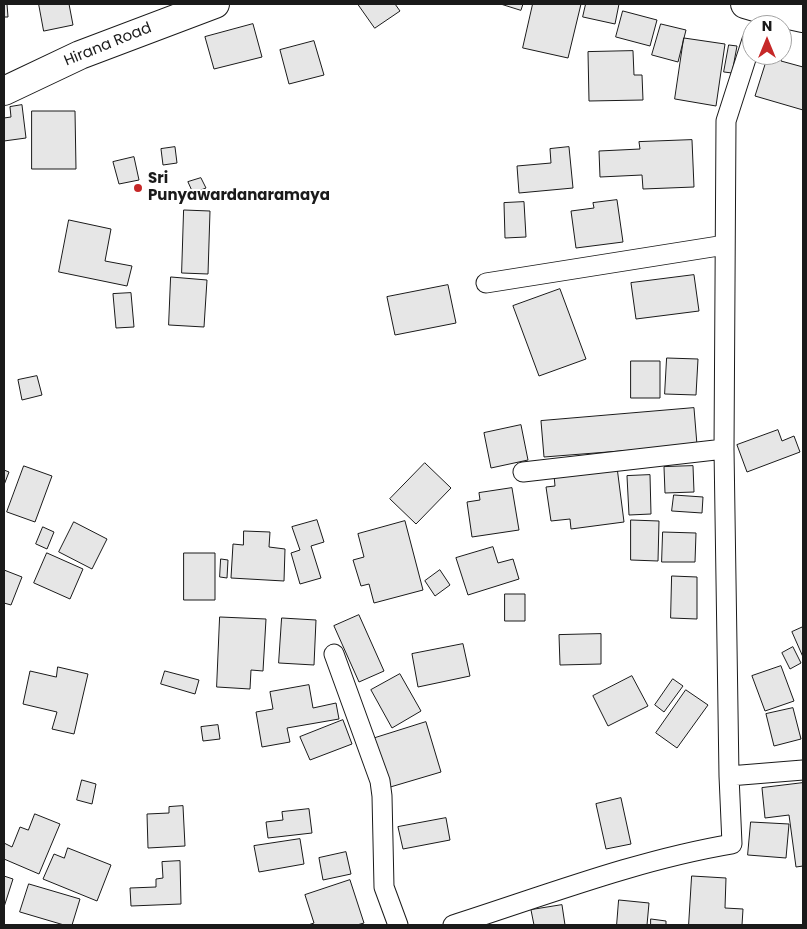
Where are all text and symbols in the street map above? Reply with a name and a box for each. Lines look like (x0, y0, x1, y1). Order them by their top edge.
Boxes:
north arrow (742, 15, 792, 65)
text: N (762, 16, 772, 36)
street label: Hirana Road (62, 19, 154, 71)
place label: Sri Punyawardanaramaya (148, 170, 330, 205)
marker: Sri Punyawardanaramaya (132, 182, 144, 194)

